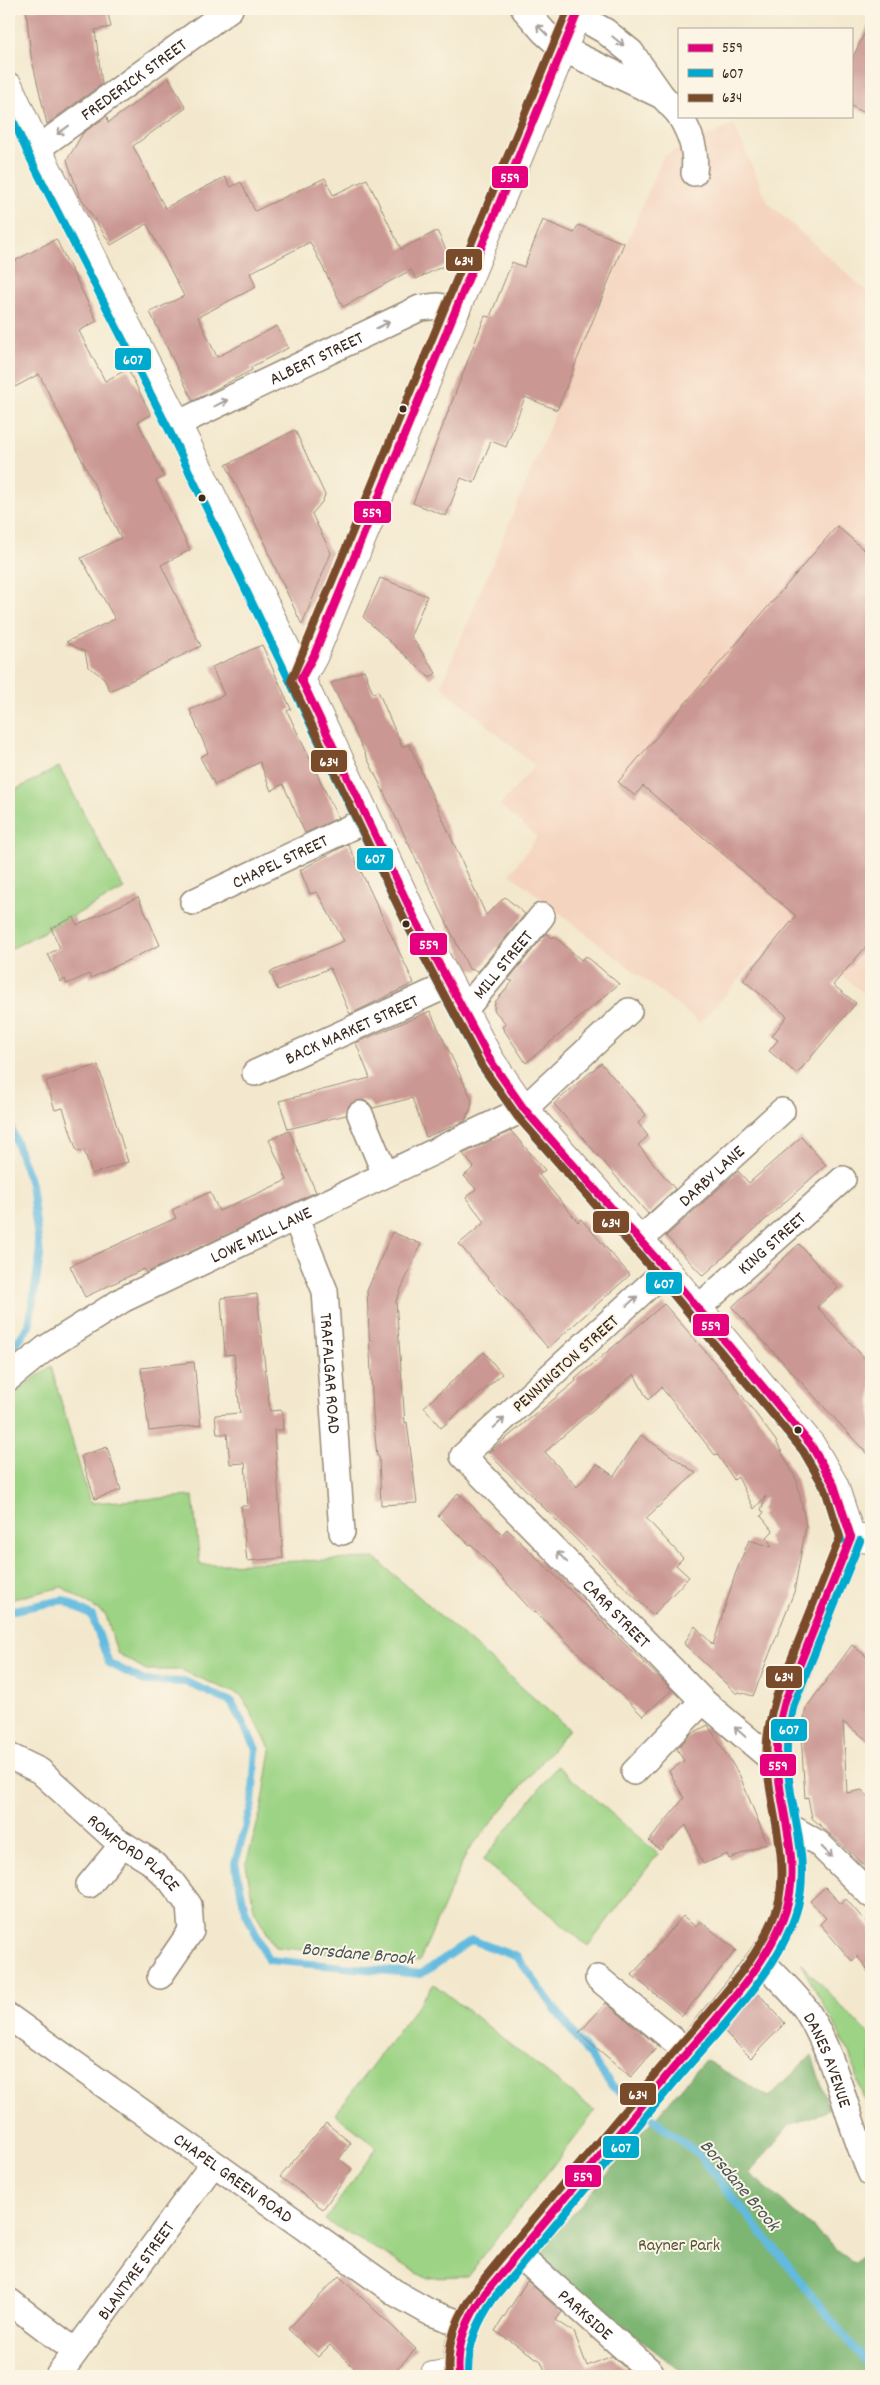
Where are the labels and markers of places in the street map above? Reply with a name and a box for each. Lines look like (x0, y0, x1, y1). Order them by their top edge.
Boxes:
unlabelled marker (398, 404, 408, 414)
unlabelled marker (197, 493, 207, 503)
unlabelled marker (401, 919, 411, 929)
unlabelled marker (793, 1425, 803, 1435)

